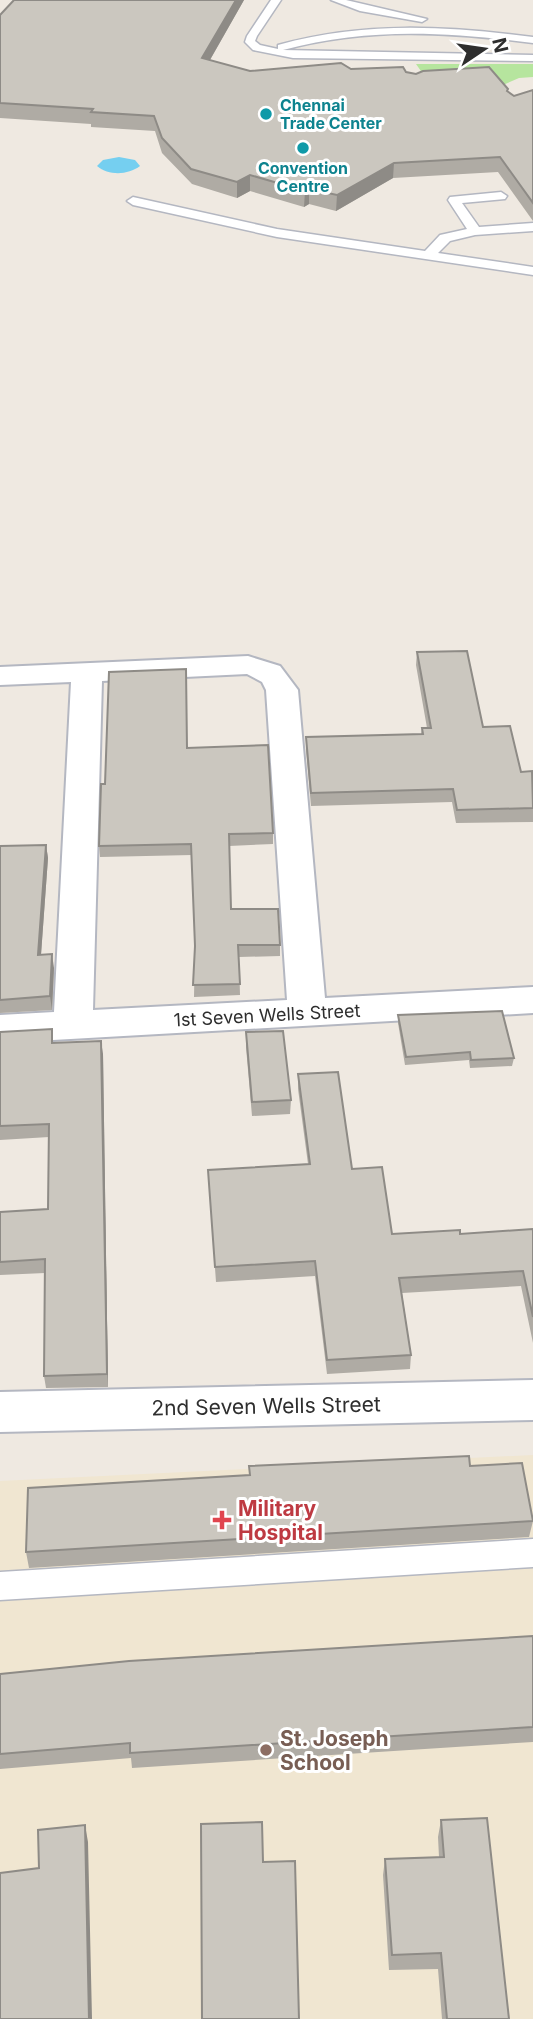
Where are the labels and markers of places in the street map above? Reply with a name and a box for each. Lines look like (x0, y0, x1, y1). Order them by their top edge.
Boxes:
place label: Chennai Trade Center (280, 95, 382, 133)
marker: Chennai Trade Center (258, 106, 274, 122)
marker: Convention Centre (295, 140, 311, 156)
place label: Convention Centre (258, 158, 348, 196)
place label: Military Hospital (238, 1496, 323, 1545)
marker: Military Hospital (212, 1510, 232, 1530)
place label: St. Joseph School (280, 1726, 389, 1775)
marker: St. Joseph School (258, 1742, 274, 1758)

